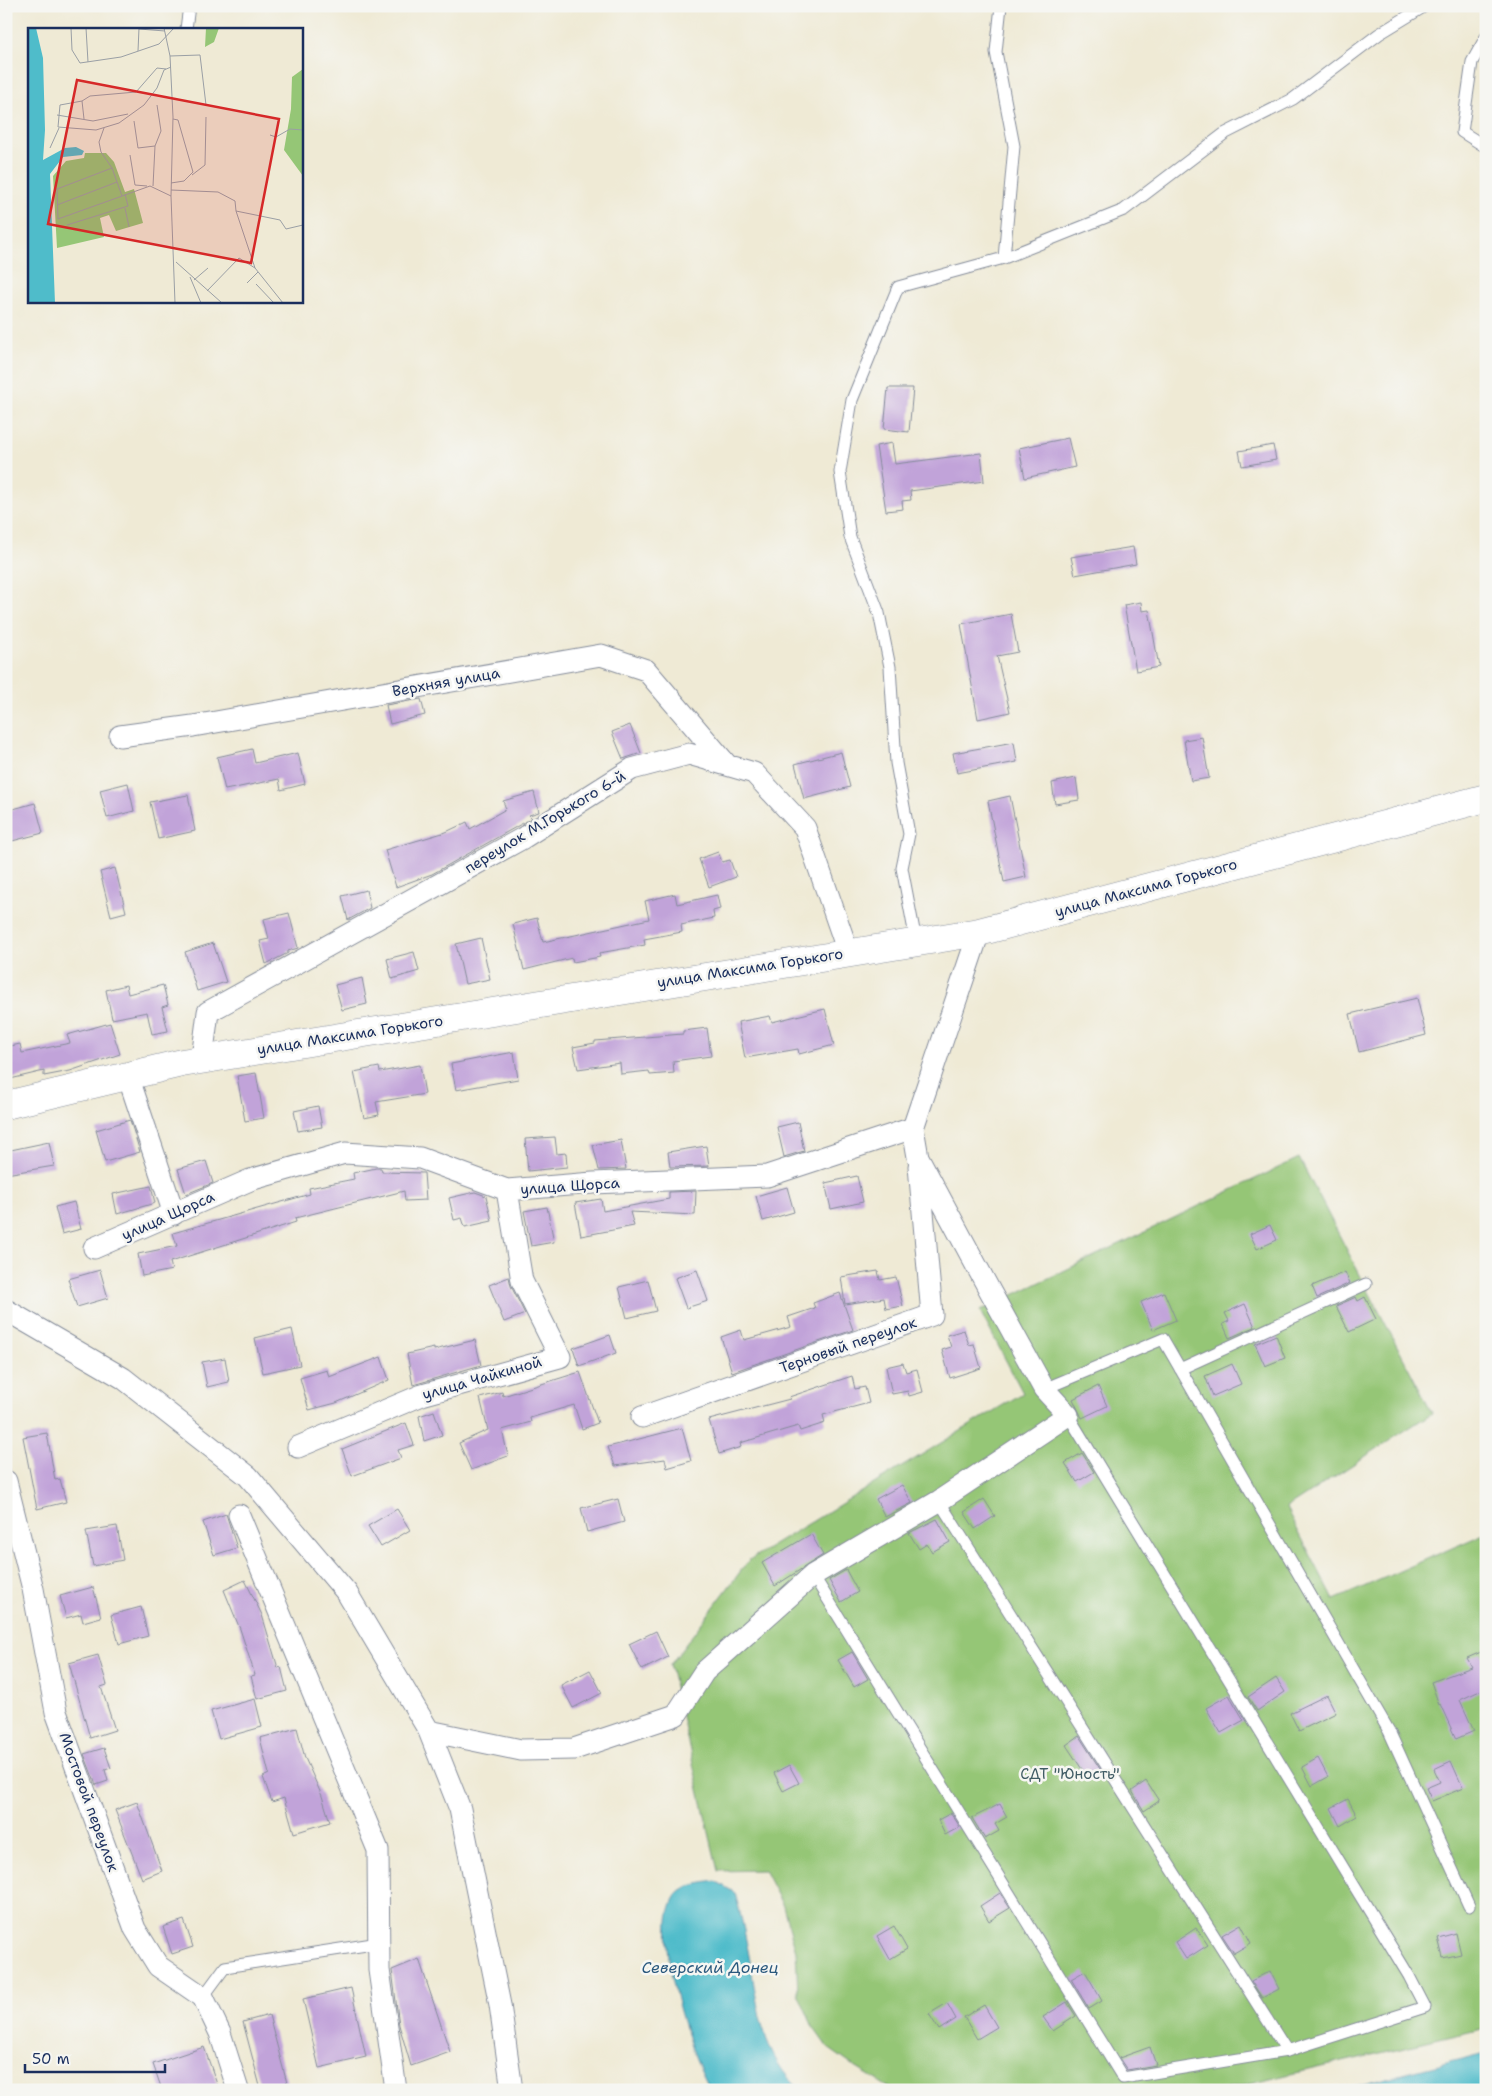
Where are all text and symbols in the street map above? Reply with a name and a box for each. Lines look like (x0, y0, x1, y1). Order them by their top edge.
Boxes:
inset map (28, 28, 302, 302)
street label: Верхняя улица (391, 663, 502, 701)
street label: переулок М.Горького 6-й (461, 766, 629, 878)
street label: улица Максима Горького (1053, 854, 1239, 922)
street label: улица Максима Горького (656, 943, 844, 993)
street label: улица Максима Горького (256, 1010, 444, 1060)
street label: улица Щорса (520, 1173, 621, 1199)
street label: улица Щорса (118, 1186, 218, 1245)
street label: Терновый переулок (777, 1312, 919, 1378)
street label: улица Чайкиной (420, 1351, 544, 1405)
street label: Мостовой переулок (55, 1730, 123, 1874)
park label: СДТ "Юность" (1020, 1764, 1120, 1784)
water label: Северский Донец (641, 1957, 779, 1978)
scale bar (25, 2041, 165, 2073)
text: 50 m (32, 2049, 70, 2069)

